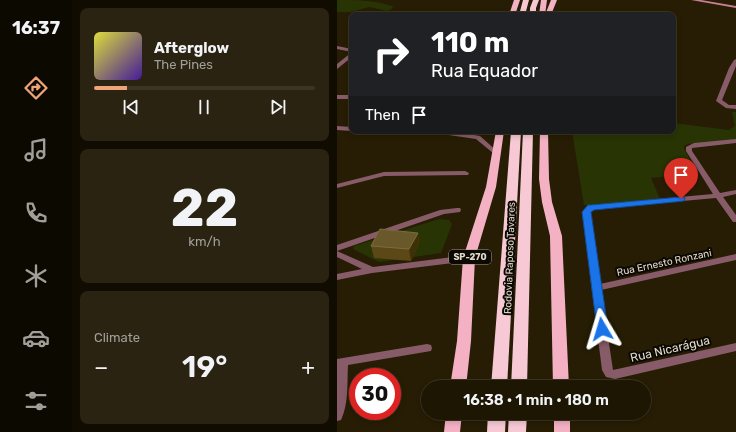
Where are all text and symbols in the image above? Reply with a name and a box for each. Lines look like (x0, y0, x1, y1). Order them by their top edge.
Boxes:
text: 16:37 (12, 17, 60, 39)
text: 110 m (431, 26, 509, 59)
icon: right (365, 28, 417, 80)
text: Afterglow (154, 39, 229, 57)
text: The Pines (154, 57, 213, 72)
text: Rua Equador (431, 60, 538, 82)
icon: directions (22, 74, 50, 102)
icon: previous (120, 96, 142, 118)
icon: pause (193, 96, 215, 118)
icon: next (267, 96, 289, 118)
icon: arrive (408, 104, 430, 126)
text: Then (365, 106, 400, 124)
icon: music (22, 136, 50, 164)
pin (664, 158, 698, 199)
icon: arrive (670, 164, 692, 186)
text: 22 (171, 177, 238, 239)
icon: phone (22, 199, 50, 227)
street label: Rodovia Raposo Tavares (502, 202, 518, 314)
text: km/h (188, 234, 221, 249)
street label: Rua Ernesto Ronzani (616, 247, 713, 279)
road number: SP-270 (449, 250, 491, 264)
icon: climate (22, 262, 50, 290)
position arrow (581, 308, 623, 350)
icon: car (22, 324, 50, 352)
text: Climate (94, 330, 140, 345)
street label: Rua Nicarágua (629, 333, 711, 365)
text: 19° (182, 349, 227, 385)
text: − (94, 354, 108, 381)
text: + (301, 354, 315, 381)
speed limit sign: 30 (349, 368, 401, 420)
icon: filters (22, 387, 50, 415)
text: 16:38 · 1 min · 180 m (463, 391, 609, 409)

